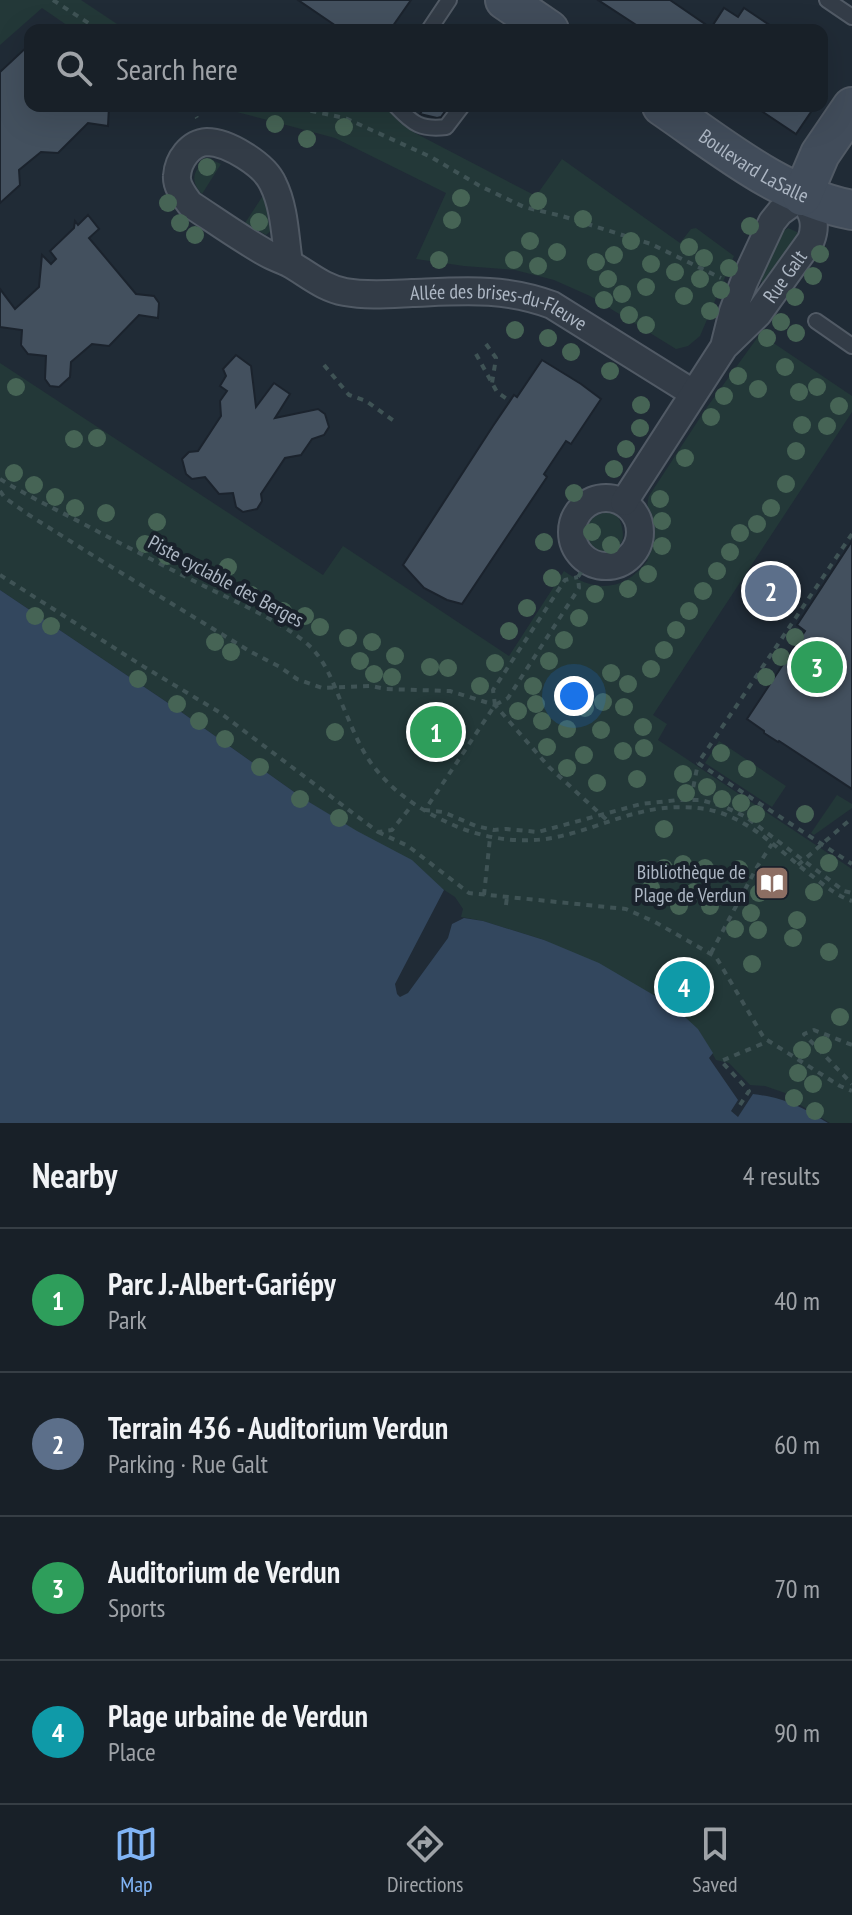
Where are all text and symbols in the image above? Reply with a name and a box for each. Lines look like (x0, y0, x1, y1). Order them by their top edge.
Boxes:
search box (24, 24, 828, 112)
icon: search (52, 46, 96, 90)
text: Search here (116, 49, 238, 88)
street label: Boulevard LaSalle (694, 123, 813, 209)
street label: Rue Galt (757, 245, 813, 308)
street label: Allée des brises-du-Fleuve (409, 278, 592, 337)
street label: Piste cyclable des Berges (144, 529, 309, 633)
pin: 2 (745, 561, 797, 621)
pin: 3 (791, 637, 843, 697)
your location (554, 676, 594, 716)
pin: 1 (410, 702, 462, 762)
place label: Bibliothèque de Plage de Verdun (634, 859, 746, 908)
library icon: Bibliothèque de Plage de Verdun (753, 864, 791, 902)
pin: 4 (658, 957, 710, 1017)
text: Nearby (32, 1153, 117, 1197)
text: 4 results (743, 1159, 820, 1192)
text: Parc J.-Albert-Gariépy (108, 1264, 336, 1303)
text: 1 (52, 1284, 64, 1317)
text: 40 m (774, 1284, 820, 1317)
text: Park (108, 1303, 147, 1336)
text: Terrain 436 - Auditorium Verdun (108, 1408, 448, 1447)
text: 2 (52, 1428, 64, 1461)
text: 60 m (774, 1428, 820, 1461)
text: Parking · Rue Galt (108, 1447, 268, 1480)
text: Auditorium de Verdun (108, 1552, 340, 1591)
text: 3 (52, 1572, 64, 1605)
text: 70 m (774, 1572, 820, 1605)
text: Sports (108, 1591, 165, 1624)
text: Plage urbaine de Verdun (108, 1696, 368, 1735)
text: 4 (52, 1716, 64, 1749)
text: 90 m (774, 1716, 820, 1749)
text: Place (108, 1735, 156, 1768)
tab: Map (114, 1822, 158, 1898)
tab: Directions (387, 1822, 464, 1898)
tab: Saved (692, 1822, 738, 1898)

